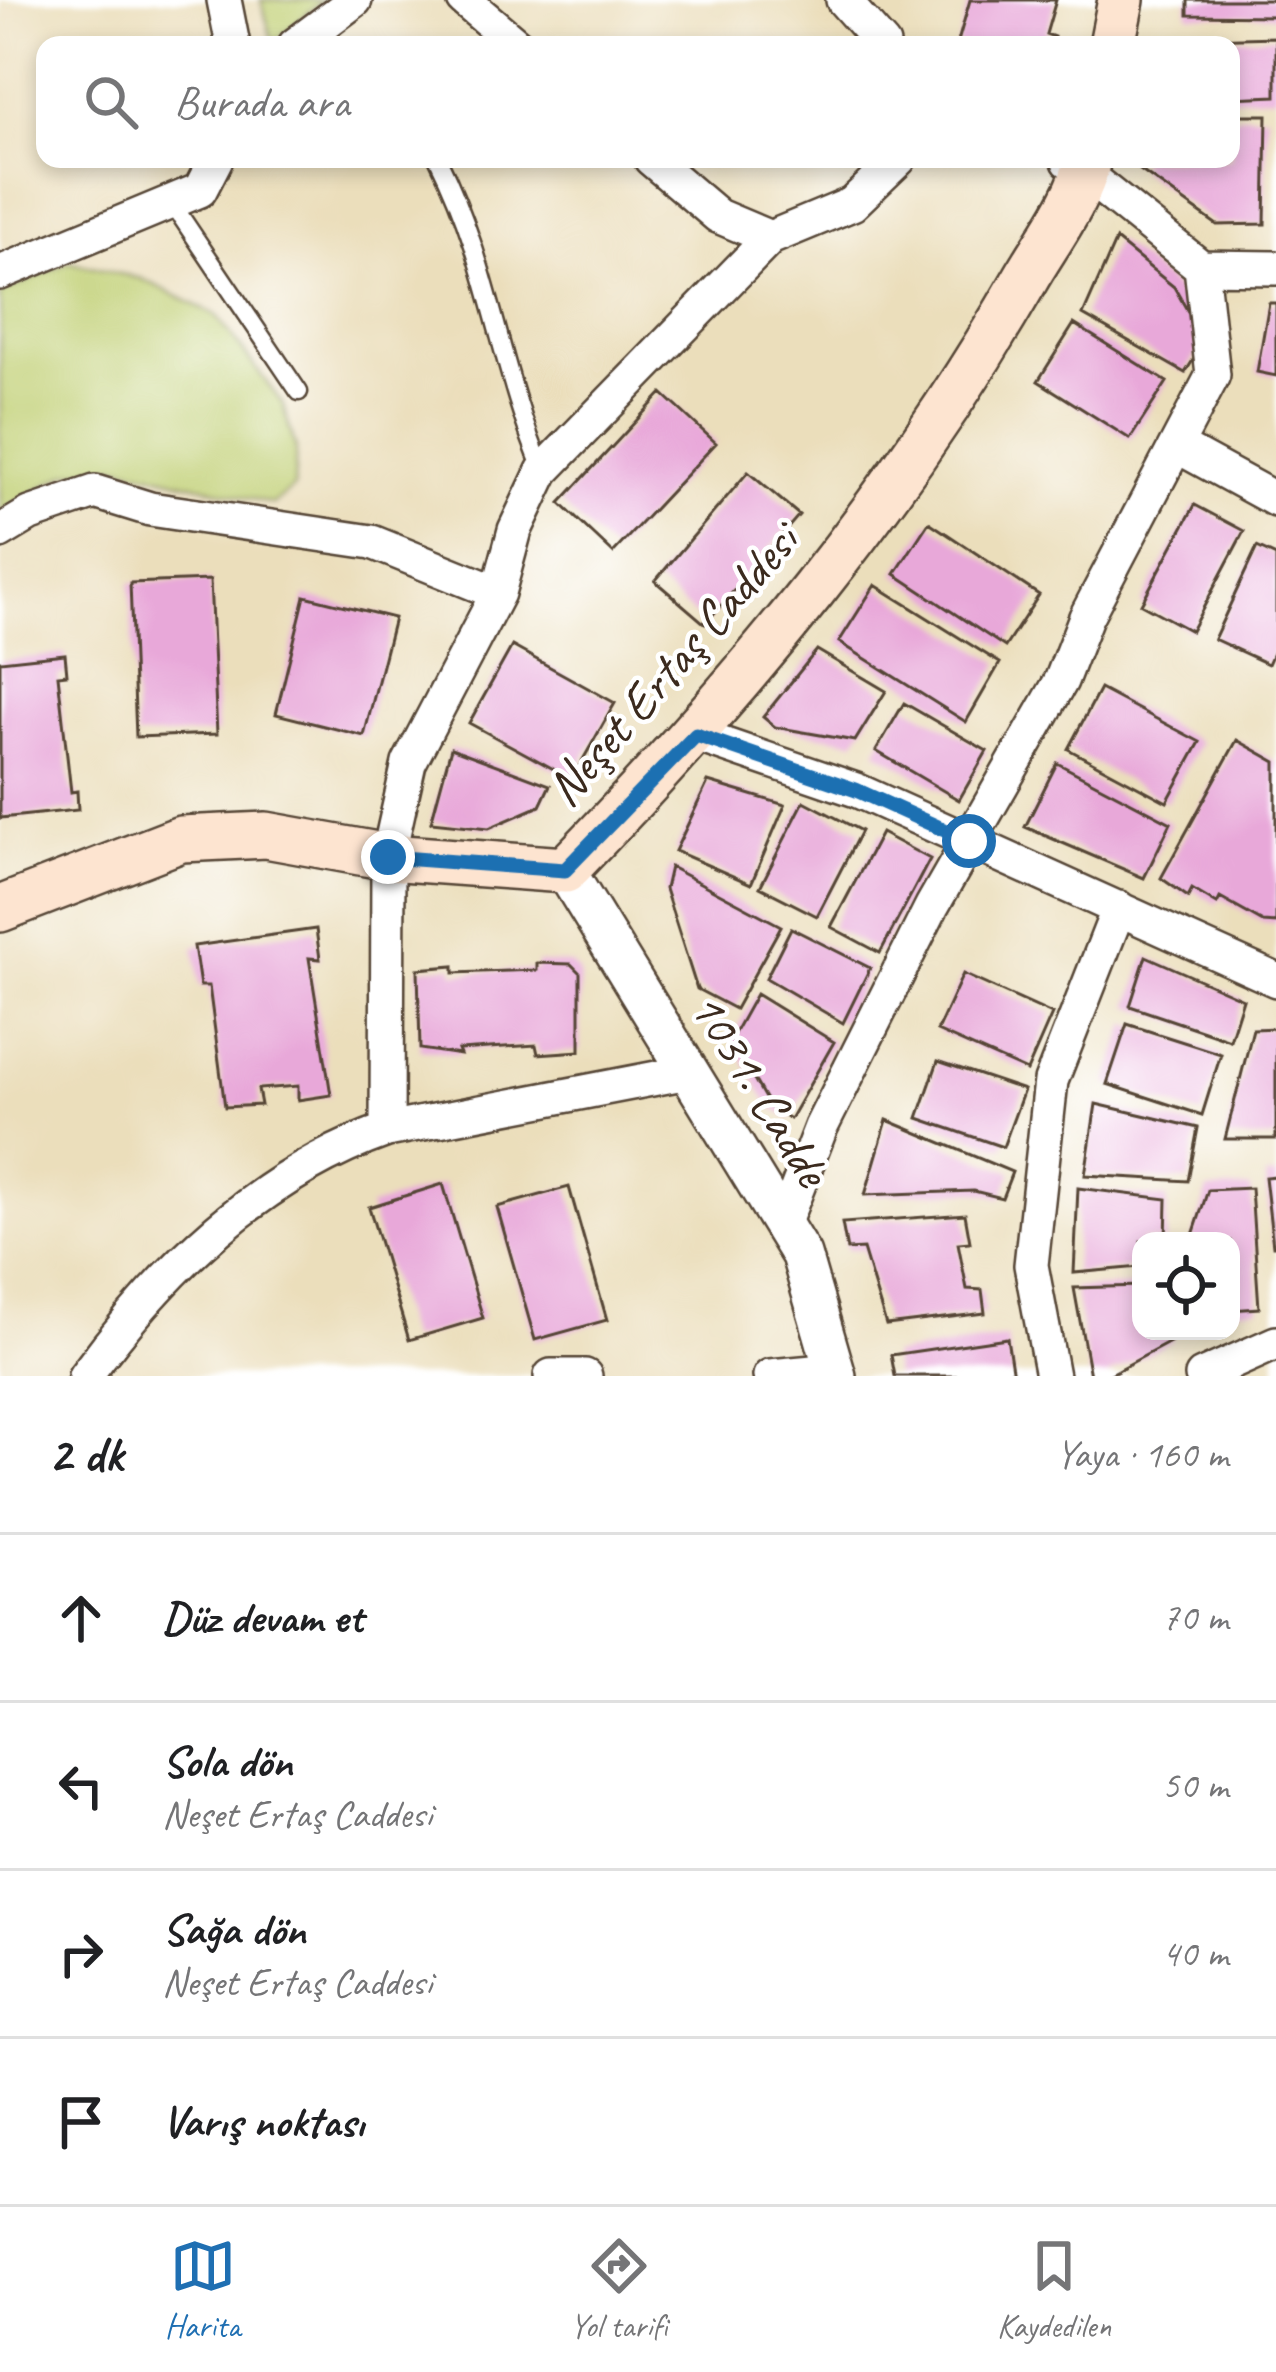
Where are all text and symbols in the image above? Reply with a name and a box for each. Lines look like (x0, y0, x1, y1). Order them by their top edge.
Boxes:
search box (36, 36, 1240, 168)
icon: search (78, 69, 144, 135)
text: Burada ara (174, 74, 349, 131)
street label: Neşet Ertaş Caddesi (532, 506, 816, 819)
route start (942, 814, 996, 868)
route end (361, 830, 415, 884)
street label: 1031. Cadde (675, 979, 847, 1201)
map controls (1132, 1232, 1240, 1340)
button: locate (1132, 1232, 1240, 1340)
text: 2 dk (48, 1422, 123, 1486)
text: Yaya · 160 m (1056, 1430, 1228, 1479)
icon: ahead (48, 1585, 114, 1651)
text: Düz devam et (162, 1589, 363, 1646)
text: 70 m (1162, 1593, 1228, 1642)
text: Sola dön (162, 1733, 292, 1790)
icon: left (48, 1753, 114, 1819)
text: 50 m (1162, 1761, 1228, 1810)
text: Neşet Ertaş Caddesi (162, 1790, 432, 1839)
text: Sağa dön (162, 1901, 305, 1958)
icon: right (48, 1921, 114, 1987)
text: 40 m (1162, 1929, 1228, 1978)
text: Neşet Ertaş Caddesi (162, 1958, 432, 2007)
icon: arrive (48, 2089, 114, 2155)
text: Varış noktası (162, 2093, 364, 2150)
tab: Harita (165, 2233, 240, 2347)
tab: Yol tarifi (570, 2233, 667, 2347)
tab: Kaydedilen (997, 2233, 1111, 2347)

